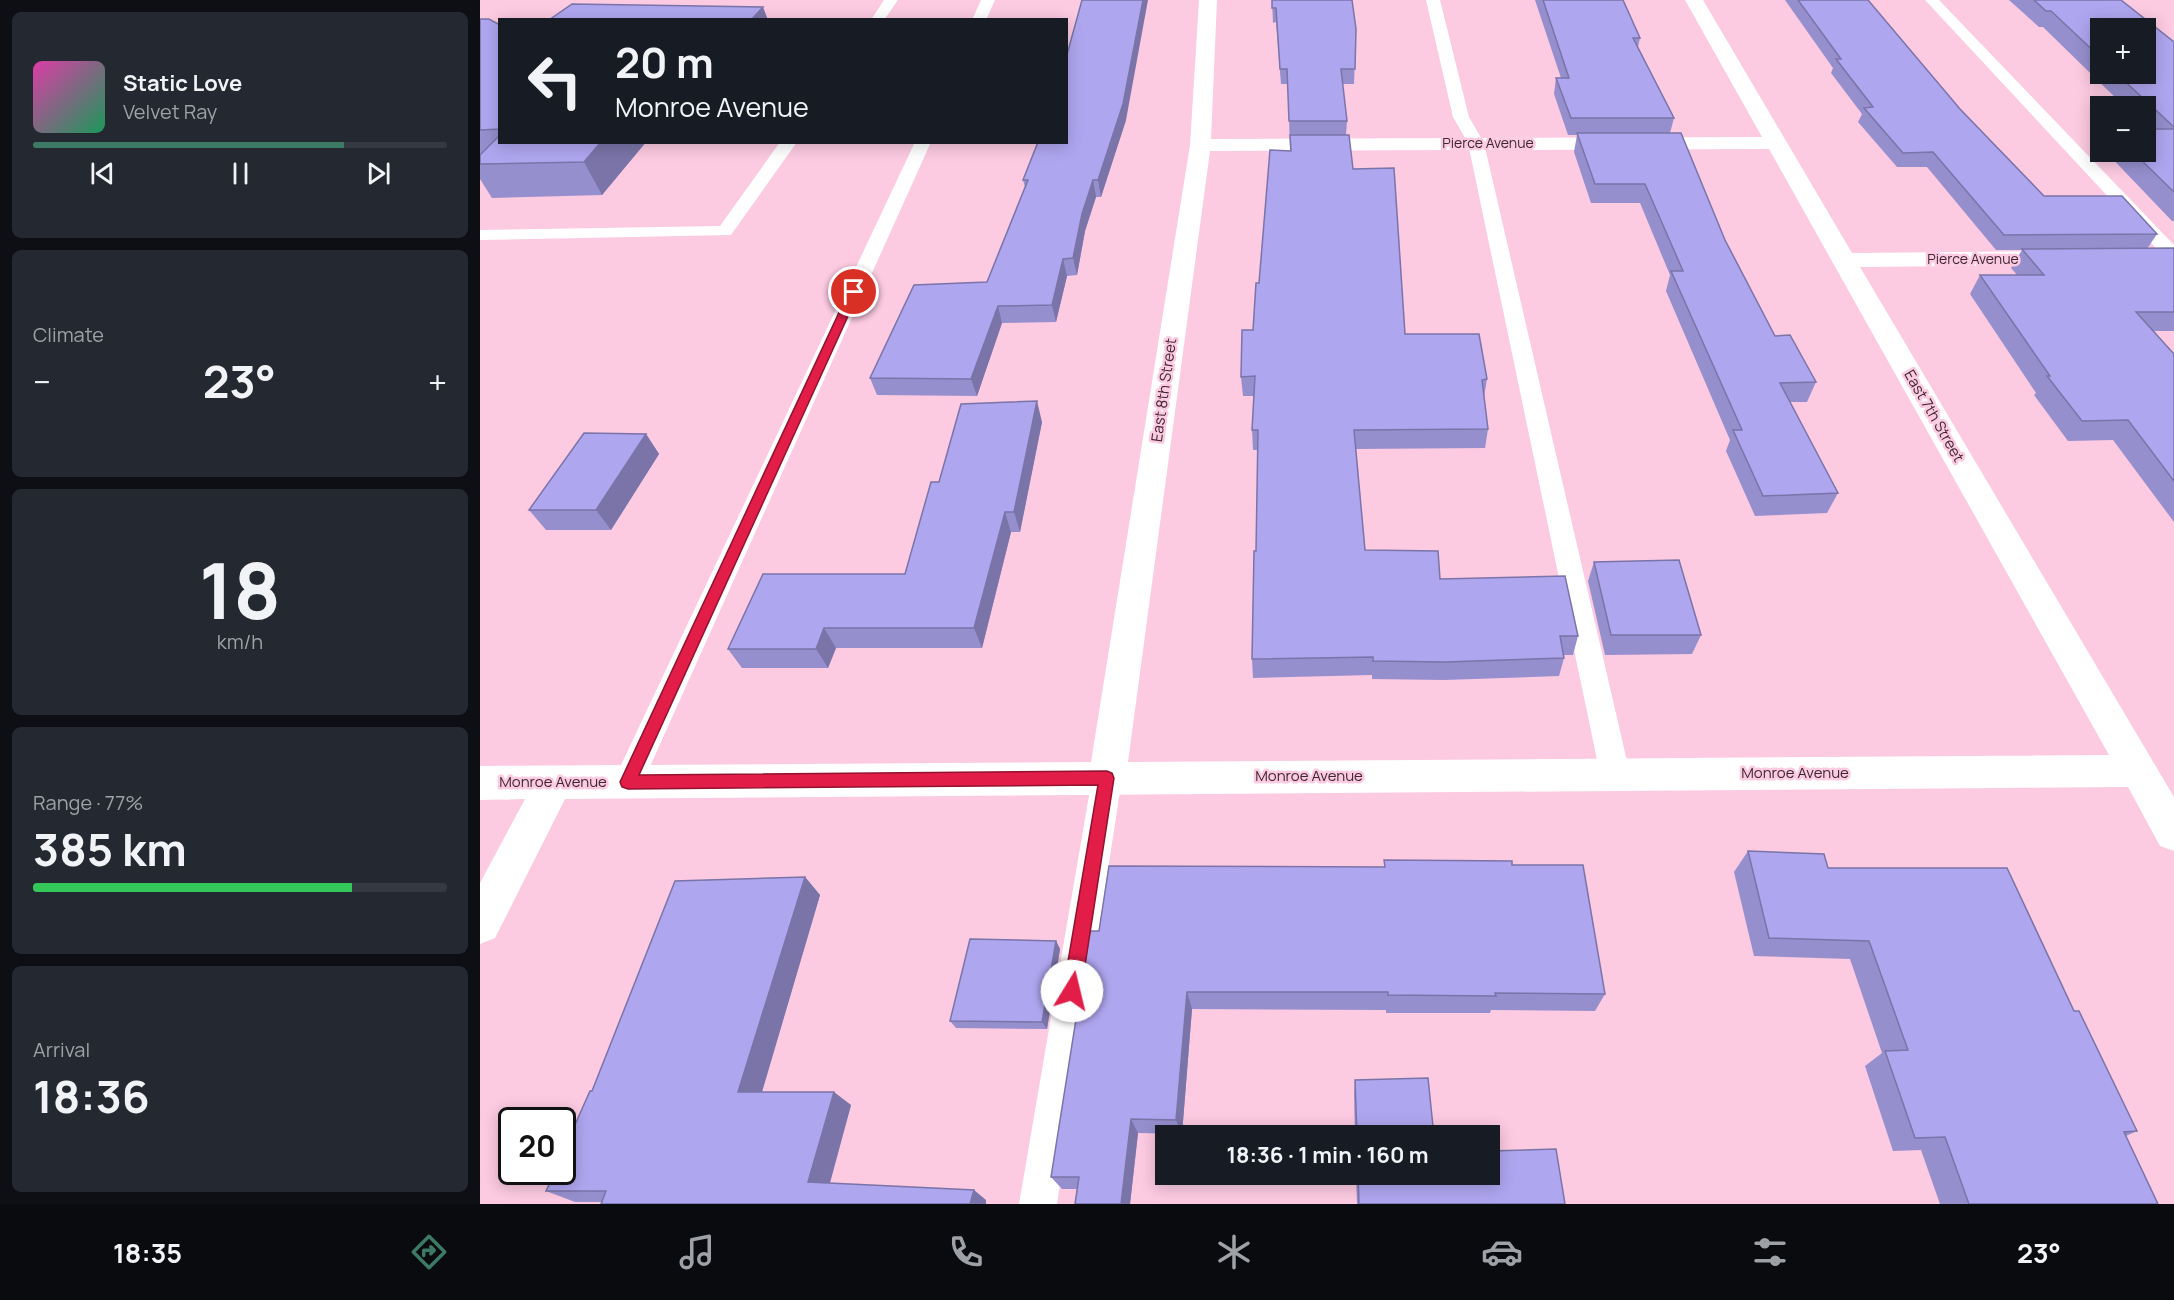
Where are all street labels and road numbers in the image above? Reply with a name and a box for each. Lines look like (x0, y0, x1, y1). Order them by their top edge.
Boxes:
street label: Pierce Avenue (1442, 133, 1534, 152)
street label: Pierce Avenue (1927, 249, 2019, 268)
street label: East 8th Street (1146, 337, 1181, 443)
street label: East 7th Street (1900, 366, 1969, 466)
street label: Monroe Avenue (1741, 762, 1849, 783)
street label: Monroe Avenue (1255, 765, 1363, 786)
street label: Monroe Avenue (499, 771, 607, 792)

